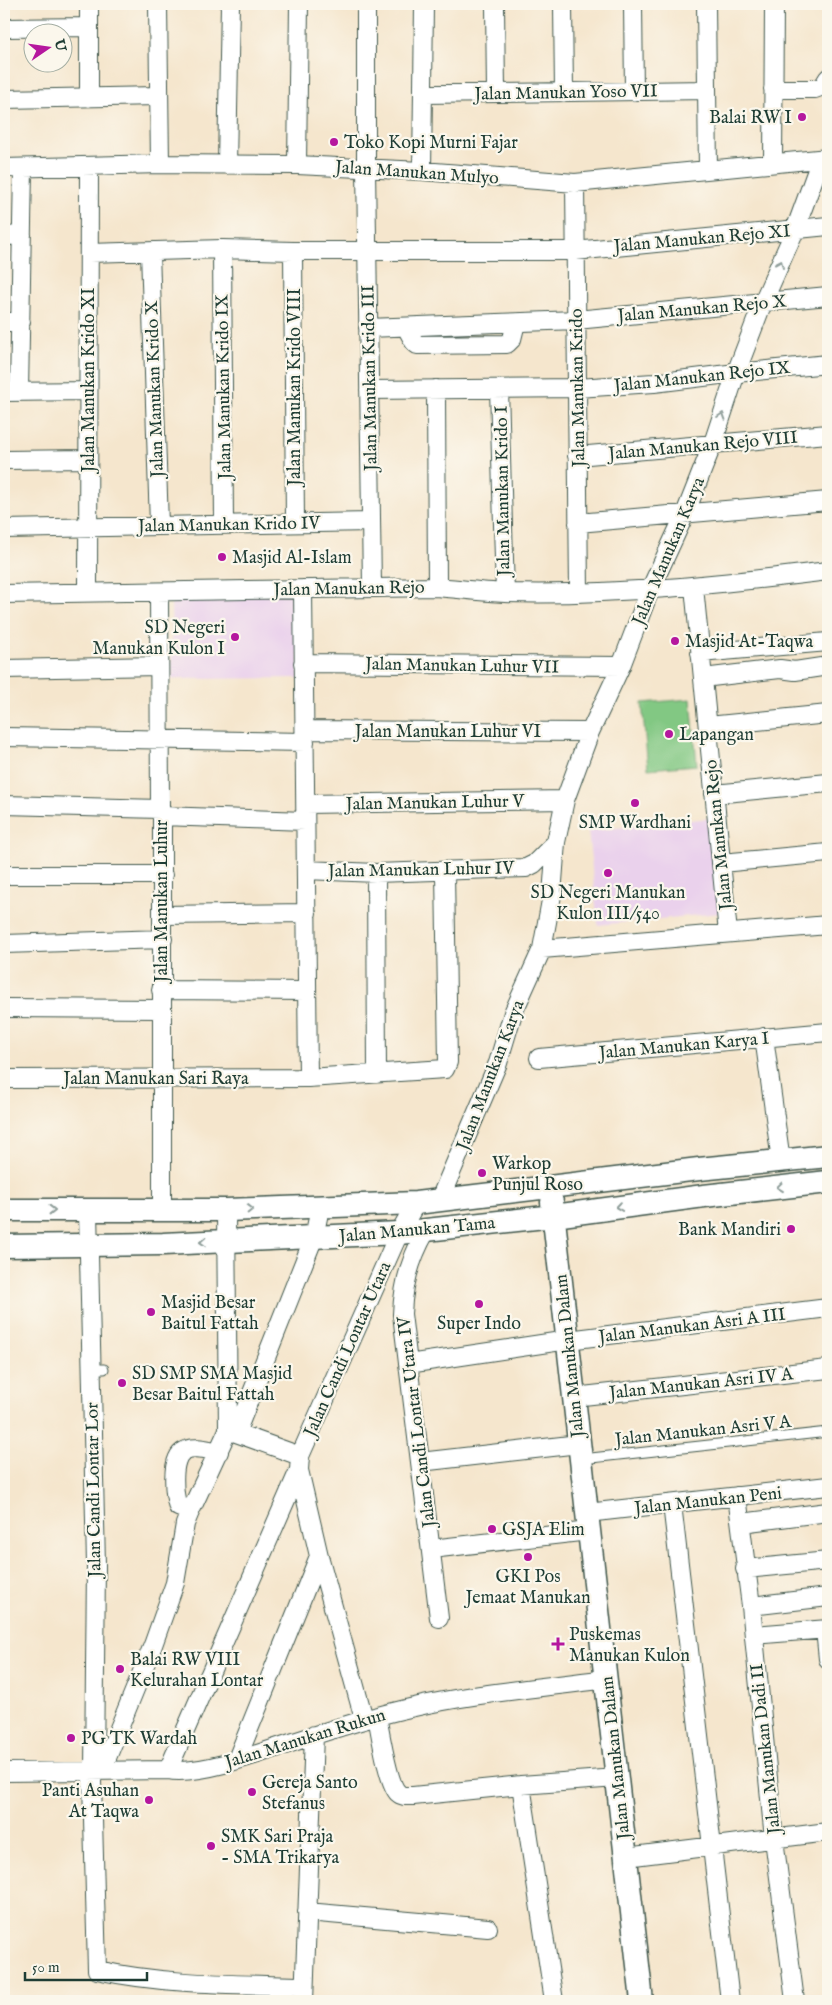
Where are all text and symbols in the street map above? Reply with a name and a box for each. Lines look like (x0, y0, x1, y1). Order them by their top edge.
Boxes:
north arrow (22, 22, 72, 72)
text: U (49, 37, 70, 54)
street label: Jalan Manukan Yoso VII (472, 80, 658, 107)
place label: Balai RW I (709, 107, 792, 130)
marker: Balai RW I (796, 111, 808, 123)
place label: Toko Kopi Murni Fajar (344, 132, 518, 155)
marker: Toko Kopi Murni Fajar (328, 136, 340, 148)
street label: Jalan Manukan Mulyo (332, 156, 500, 191)
street label: Jalan Manukan Rejo XI (611, 220, 792, 259)
one-way arrow (773, 260, 784, 269)
street label: Jalan Manukan Krido III (357, 284, 384, 473)
street label: Jalan Manukan Krido XI (78, 287, 101, 475)
street label: Jalan Manukan Krido VIII (284, 288, 307, 488)
street label: Jalan Manukan Rejo X (615, 291, 788, 329)
street label: Jalan Manukan Krido IX (211, 294, 238, 482)
street label: Jalan Manukan Krido X (141, 299, 170, 480)
street label: Jalan Manukan Krido (566, 308, 591, 470)
street label: Jalan Manukan Rejo IX (611, 357, 792, 398)
street label: Jalan Manukan Krido I (491, 405, 517, 578)
one-way arrow (716, 412, 726, 420)
street label: Jalan Manukan Rejo VIII (605, 427, 799, 466)
street label: Jalan Manukan Karya (627, 474, 711, 631)
street label: Jalan Manukan Krido IV (136, 512, 322, 539)
place label: Masjid Al-Islam (232, 547, 352, 570)
marker: Masjid Al-Islam (216, 551, 228, 563)
street label: Jalan Manukan Rejo (271, 577, 425, 602)
place label: SD Negeri Manukan Kulon I (93, 617, 225, 661)
marker: SD Negeri Manukan Kulon I (229, 631, 241, 643)
place label: Masjid At-Taqwa (685, 631, 814, 654)
marker: Masjid At-Taqwa (669, 635, 681, 647)
street label: Jalan Manukan Luhur VII (363, 653, 559, 680)
street label: Jalan Manukan Luhur VI (353, 721, 541, 744)
place label: Lapangan (679, 724, 754, 747)
marker: Lapangan (663, 728, 675, 740)
street label: Jalan Manukan Rejo (700, 758, 739, 913)
street label: Jalan Manukan Luhur V (344, 790, 526, 817)
marker: SMP Wardhani (629, 797, 641, 809)
place label: SMP Wardhani (579, 812, 691, 835)
street label: Jalan Manukan Luhur (151, 819, 174, 984)
street label: Jalan Manukan Luhur IV (326, 857, 516, 884)
marker: SD Negeri Manukan Kulon III/540 (602, 867, 614, 879)
place label: SD Negeri Manukan Kulon III/540 (531, 882, 686, 926)
street label: Jalan Manukan Karya (451, 997, 531, 1156)
street label: Jalan Manukan Karya I (596, 1028, 770, 1066)
street label: Jalan Manukan Sari Raya (61, 1068, 249, 1091)
place label: Warkop Punjul Roso (492, 1153, 583, 1197)
marker: Warkop Punjul Roso (476, 1167, 488, 1179)
one-way arrow (775, 1182, 783, 1193)
one-way arrow (614, 1202, 623, 1212)
one-way arrow (246, 1204, 254, 1214)
one-way arrow (49, 1205, 57, 1215)
street label: Jalan Manukan Tama (336, 1212, 496, 1249)
place label: Bank Mandiri (678, 1219, 781, 1242)
marker: Bank Mandiri (785, 1223, 797, 1235)
one-way arrow (198, 1237, 206, 1248)
street label: Jalan Candi Lontar Utara (299, 1258, 397, 1443)
street label: Jalan Manukan Dalam (550, 1273, 591, 1441)
place label: Masjid Besar Baitul Fattah (161, 1292, 259, 1336)
marker: Super Indo (473, 1298, 485, 1310)
street label: Jalan Manukan Asri A III (595, 1304, 787, 1350)
marker: Masjid Besar Baitul Fattah (145, 1306, 157, 1318)
place label: Super Indo (437, 1313, 521, 1336)
street label: Jalan Candi Lontar Utara IV (393, 1314, 442, 1531)
place label: SD SMP SMA Masjid Besar Baitul Fattah (132, 1363, 292, 1407)
street label: Jalan Manukan Asri IV A (606, 1363, 795, 1406)
marker: SD SMP SMA Masjid Besar Baitul Fattah (116, 1377, 128, 1389)
street label: Jalan Candi Lontar Lor (81, 1402, 108, 1580)
street label: Jalan Manukan Asri V A (612, 1411, 793, 1452)
street label: Jalan Manukan Peni (631, 1482, 783, 1521)
place label: GSJA Elim (502, 1519, 585, 1542)
marker: GSJA Elim (486, 1523, 498, 1535)
marker: GKI Pos Jemaat Manukan (522, 1551, 534, 1563)
place label: GKI Pos Jemaat Manukan (463, 1566, 591, 1610)
place label: Puskemas Manukan Kulon (569, 1624, 690, 1668)
marker: Puskemas Manukan Kulon (551, 1637, 565, 1651)
place label: Balai RW VIII Kelurahan Lontar (130, 1649, 264, 1693)
street label: Jalan Manukan Dadi II (746, 1662, 787, 1837)
marker: Balai RW VIII Kelurahan Lontar (114, 1663, 126, 1675)
street label: Jalan Manukan Dalam (596, 1675, 637, 1843)
street label: Jalan Manukan Rukun (220, 1704, 389, 1775)
place label: PG TK Wardah (81, 1728, 197, 1751)
marker: PG TK Wardah (65, 1732, 77, 1744)
place label: Gereja Santo Stefanus (262, 1772, 358, 1816)
place label: Panti Asuhan At Taqwa (42, 1780, 139, 1824)
marker: Gereja Santo Stefanus (246, 1786, 258, 1798)
marker: Panti Asuhan At Taqwa (143, 1794, 155, 1806)
place label: SMK Sari Praja - SMA Trikarya (221, 1826, 339, 1870)
marker: SMK Sari Praja - SMA Trikarya (205, 1840, 217, 1852)
scale bar (25, 1950, 148, 1982)
text: 50 m (32, 1958, 60, 1977)

